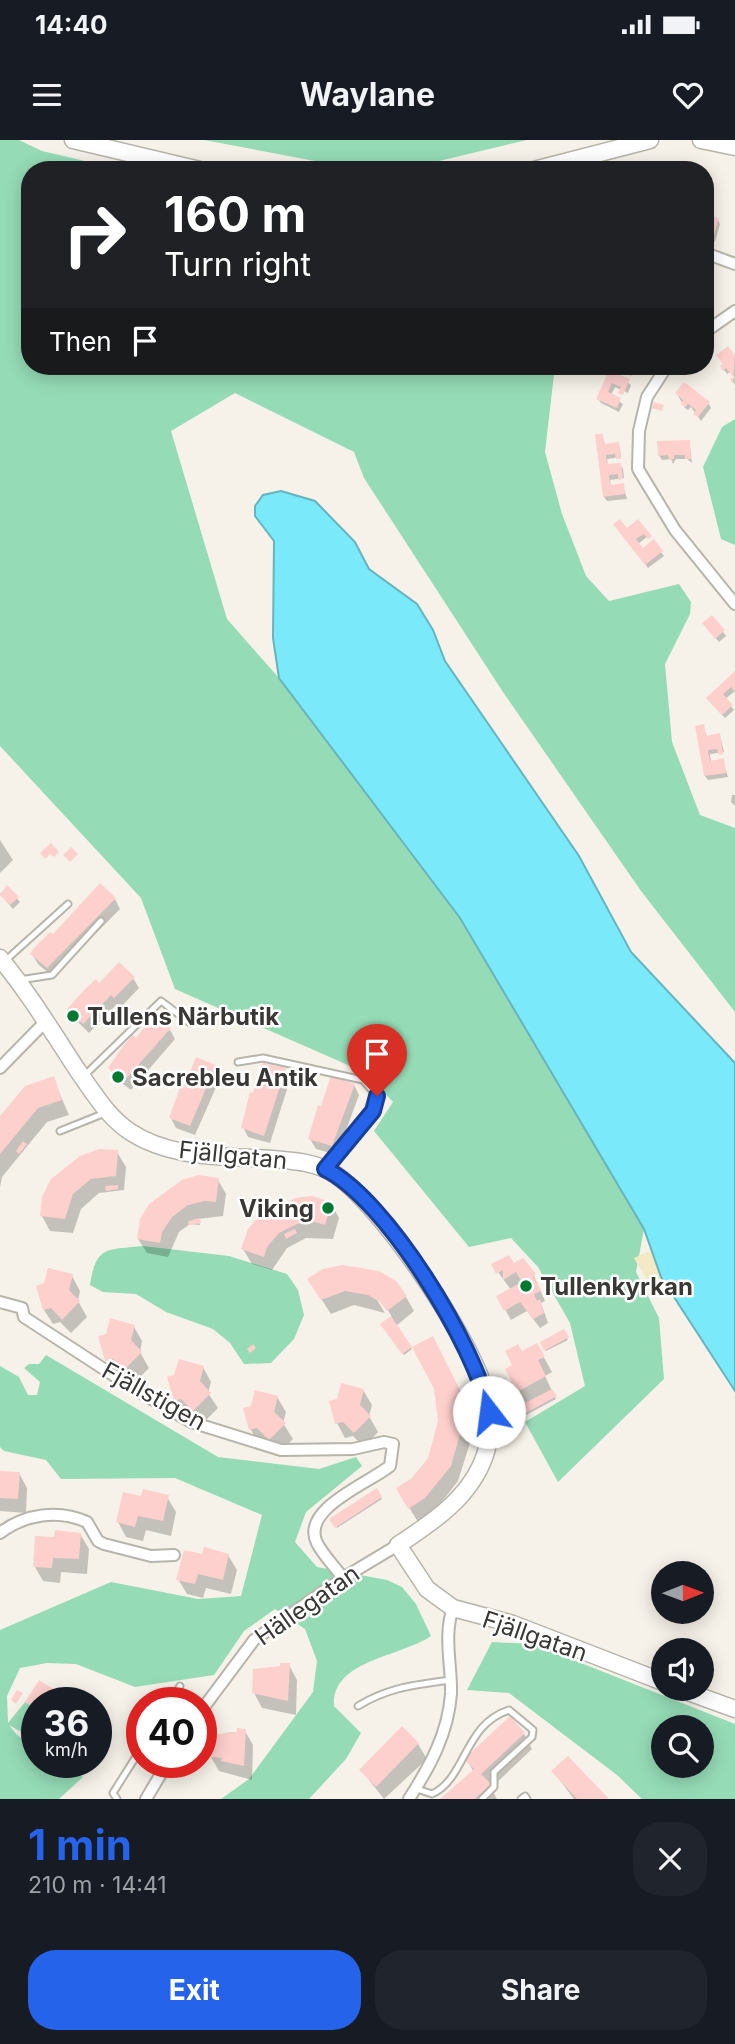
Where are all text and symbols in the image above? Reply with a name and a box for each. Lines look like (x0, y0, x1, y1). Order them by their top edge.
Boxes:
text: 14:40 (35, 9, 108, 40)
text: Waylane (300, 75, 435, 114)
icon: menu (28, 76, 66, 114)
icon: heart (669, 76, 707, 114)
text: 160 m (164, 185, 306, 244)
icon: right (49, 189, 140, 280)
text: Turn right (164, 245, 311, 284)
icon: arrive (126, 322, 164, 360)
text: Then (49, 326, 112, 357)
place label: Tullens Närbutik (87, 1002, 279, 1031)
marker: Tullens Närbutik (65, 1008, 81, 1024)
pin (347, 1024, 407, 1096)
icon: arrive (358, 1035, 396, 1073)
place label: Sacrebleu Antik (132, 1063, 318, 1092)
marker: Sacrebleu Antik (110, 1069, 126, 1085)
street label: Fjällgatan (177, 1135, 289, 1175)
place label: Viking (239, 1194, 314, 1223)
marker: Viking (320, 1200, 336, 1216)
place label: Tullenkyrkan (540, 1272, 693, 1301)
marker: Tullenkyrkan (518, 1278, 534, 1294)
street label: Fjällstigen (97, 1356, 211, 1436)
position arrow (452, 1375, 526, 1449)
street label: Hällegatan (249, 1558, 365, 1652)
north arrow (651, 1561, 714, 1624)
map controls (651, 1561, 714, 1778)
street label: Fjällgatan (479, 1605, 591, 1667)
button: sound (651, 1638, 714, 1701)
speed limit sign: 40 (126, 1687, 217, 1778)
text: 36 (44, 1702, 89, 1744)
button: search (651, 1715, 714, 1778)
text: km/h (45, 1739, 88, 1760)
text: 1 min (28, 1819, 132, 1870)
button: close (633, 1822, 707, 1896)
text: 210 m · 14:41 (28, 1871, 167, 1899)
button: Exit (28, 1950, 361, 2030)
button: Share (375, 1950, 707, 2030)

